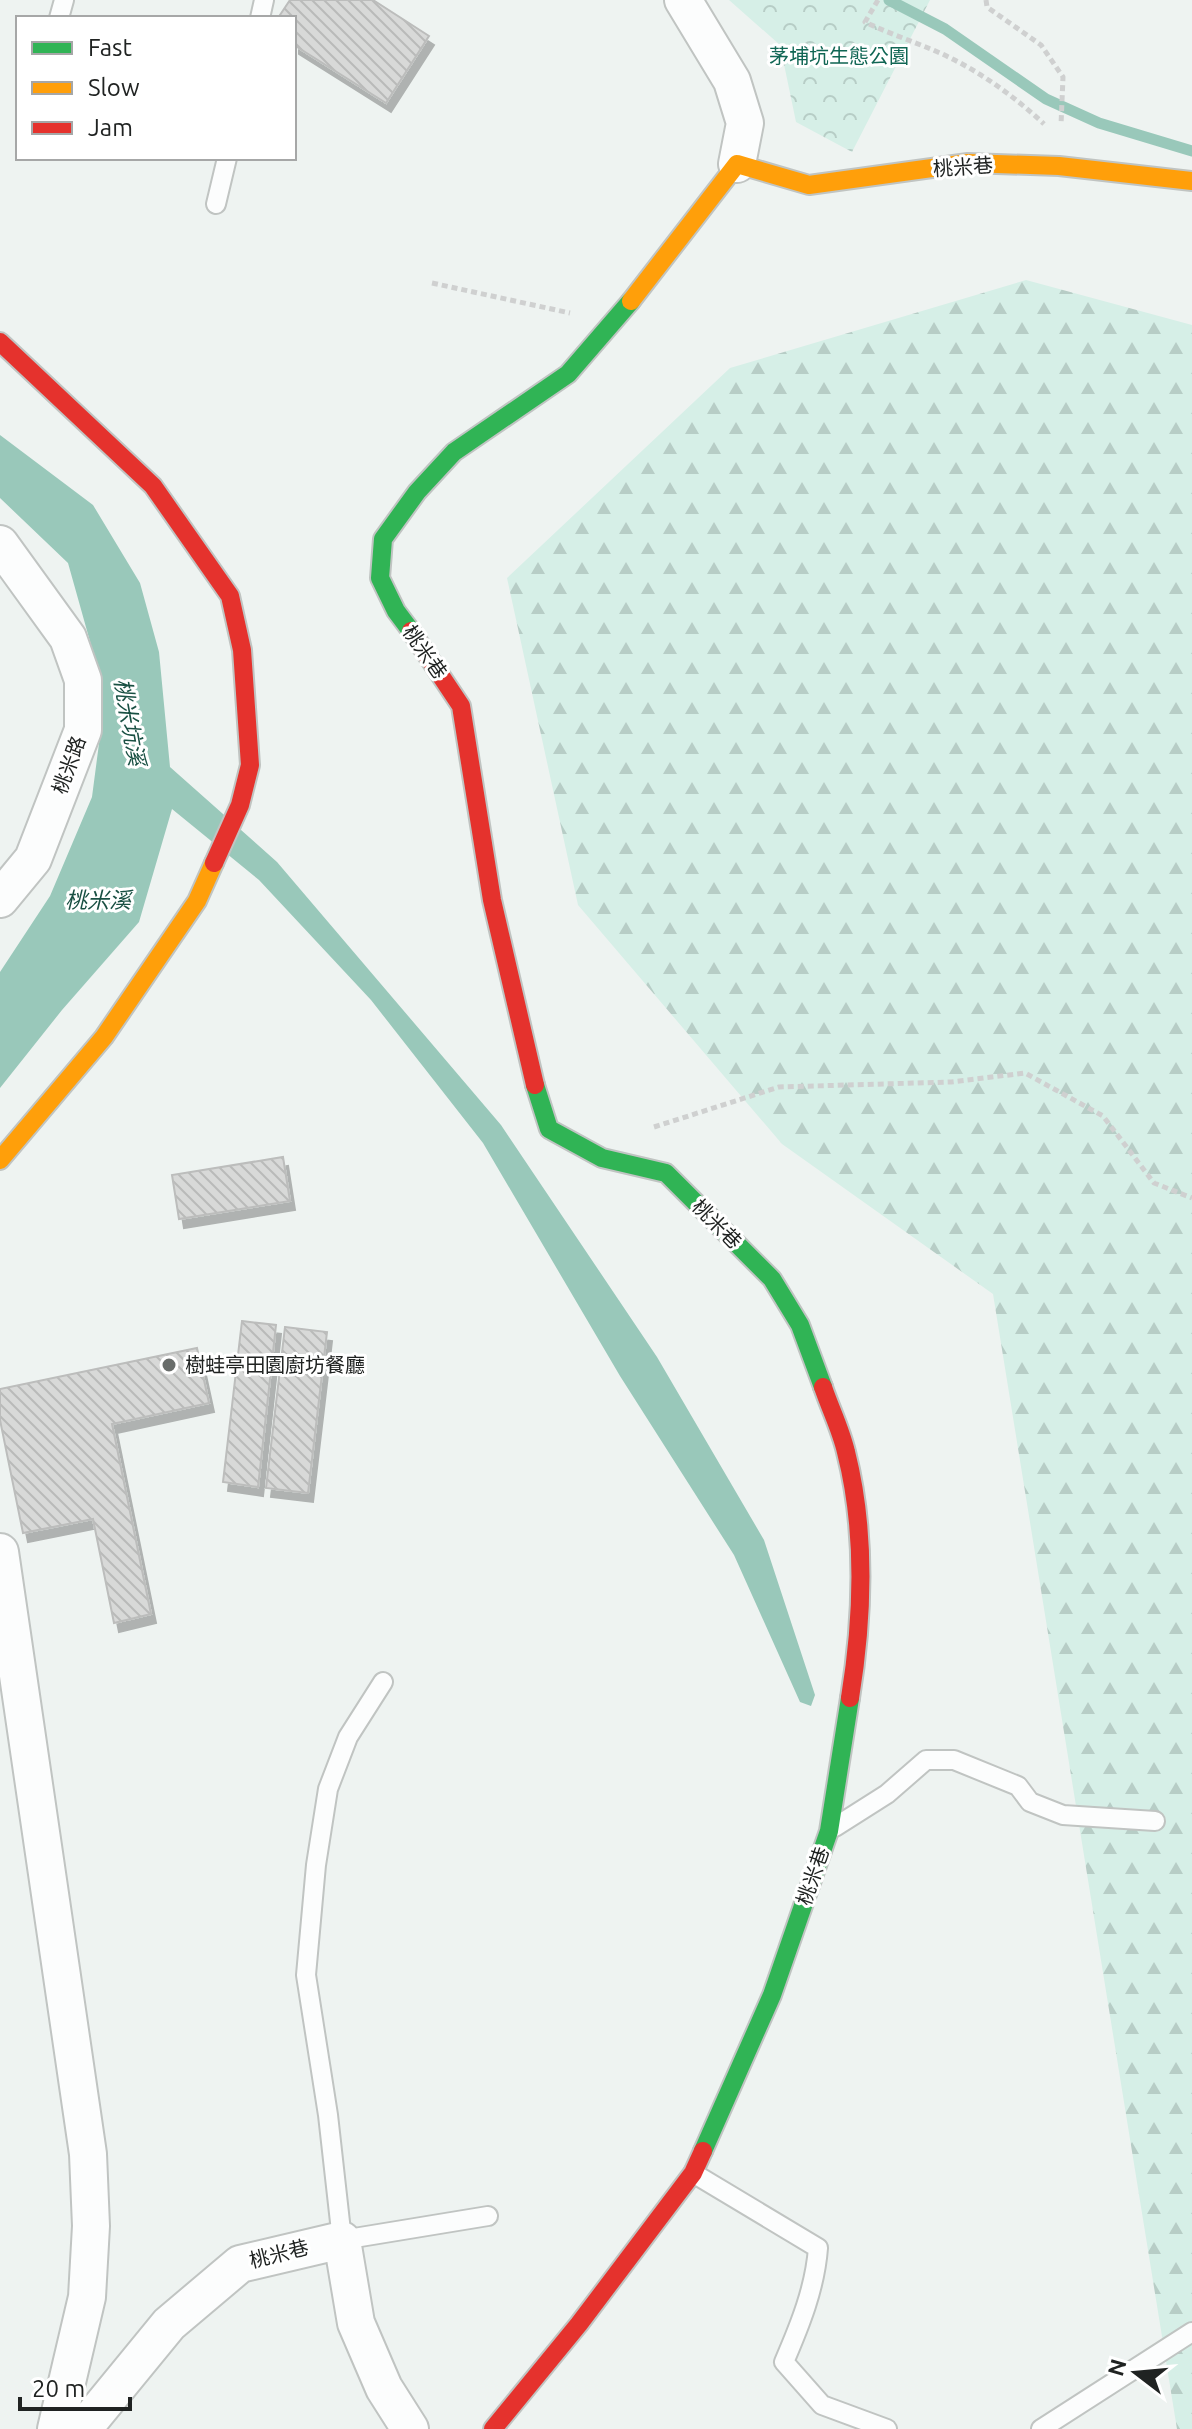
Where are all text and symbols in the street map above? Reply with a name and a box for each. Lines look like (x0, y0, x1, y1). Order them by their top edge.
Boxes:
legend (16, 16, 296, 160)
text: Fast (88, 34, 132, 61)
park label: 茅埔坑生態公園 (769, 44, 909, 67)
text: Slow (88, 74, 140, 101)
text: Jam (88, 114, 133, 141)
street label: 桃米巷 (932, 153, 994, 180)
street label: 桃米巷 (399, 621, 452, 683)
water label: 桃米坑溪 (111, 676, 151, 770)
street label: 桃米路 (47, 733, 90, 797)
water label: 桃米溪 (65, 887, 134, 912)
street label: 桃米巷 (688, 1194, 747, 1253)
place label: 樹蛙亭田園廚坊餐廳 (185, 1353, 365, 1376)
marker: 樹蛙亭田園廚坊餐廳 (160, 1356, 178, 1374)
street label: 桃米巷 (792, 1844, 833, 1908)
street label: 桃米巷 (247, 2235, 311, 2272)
north arrow (1096, 2333, 1176, 2413)
text: N (1102, 2356, 1131, 2379)
scale bar (20, 2361, 130, 2411)
text: 20 m (32, 2375, 85, 2402)

